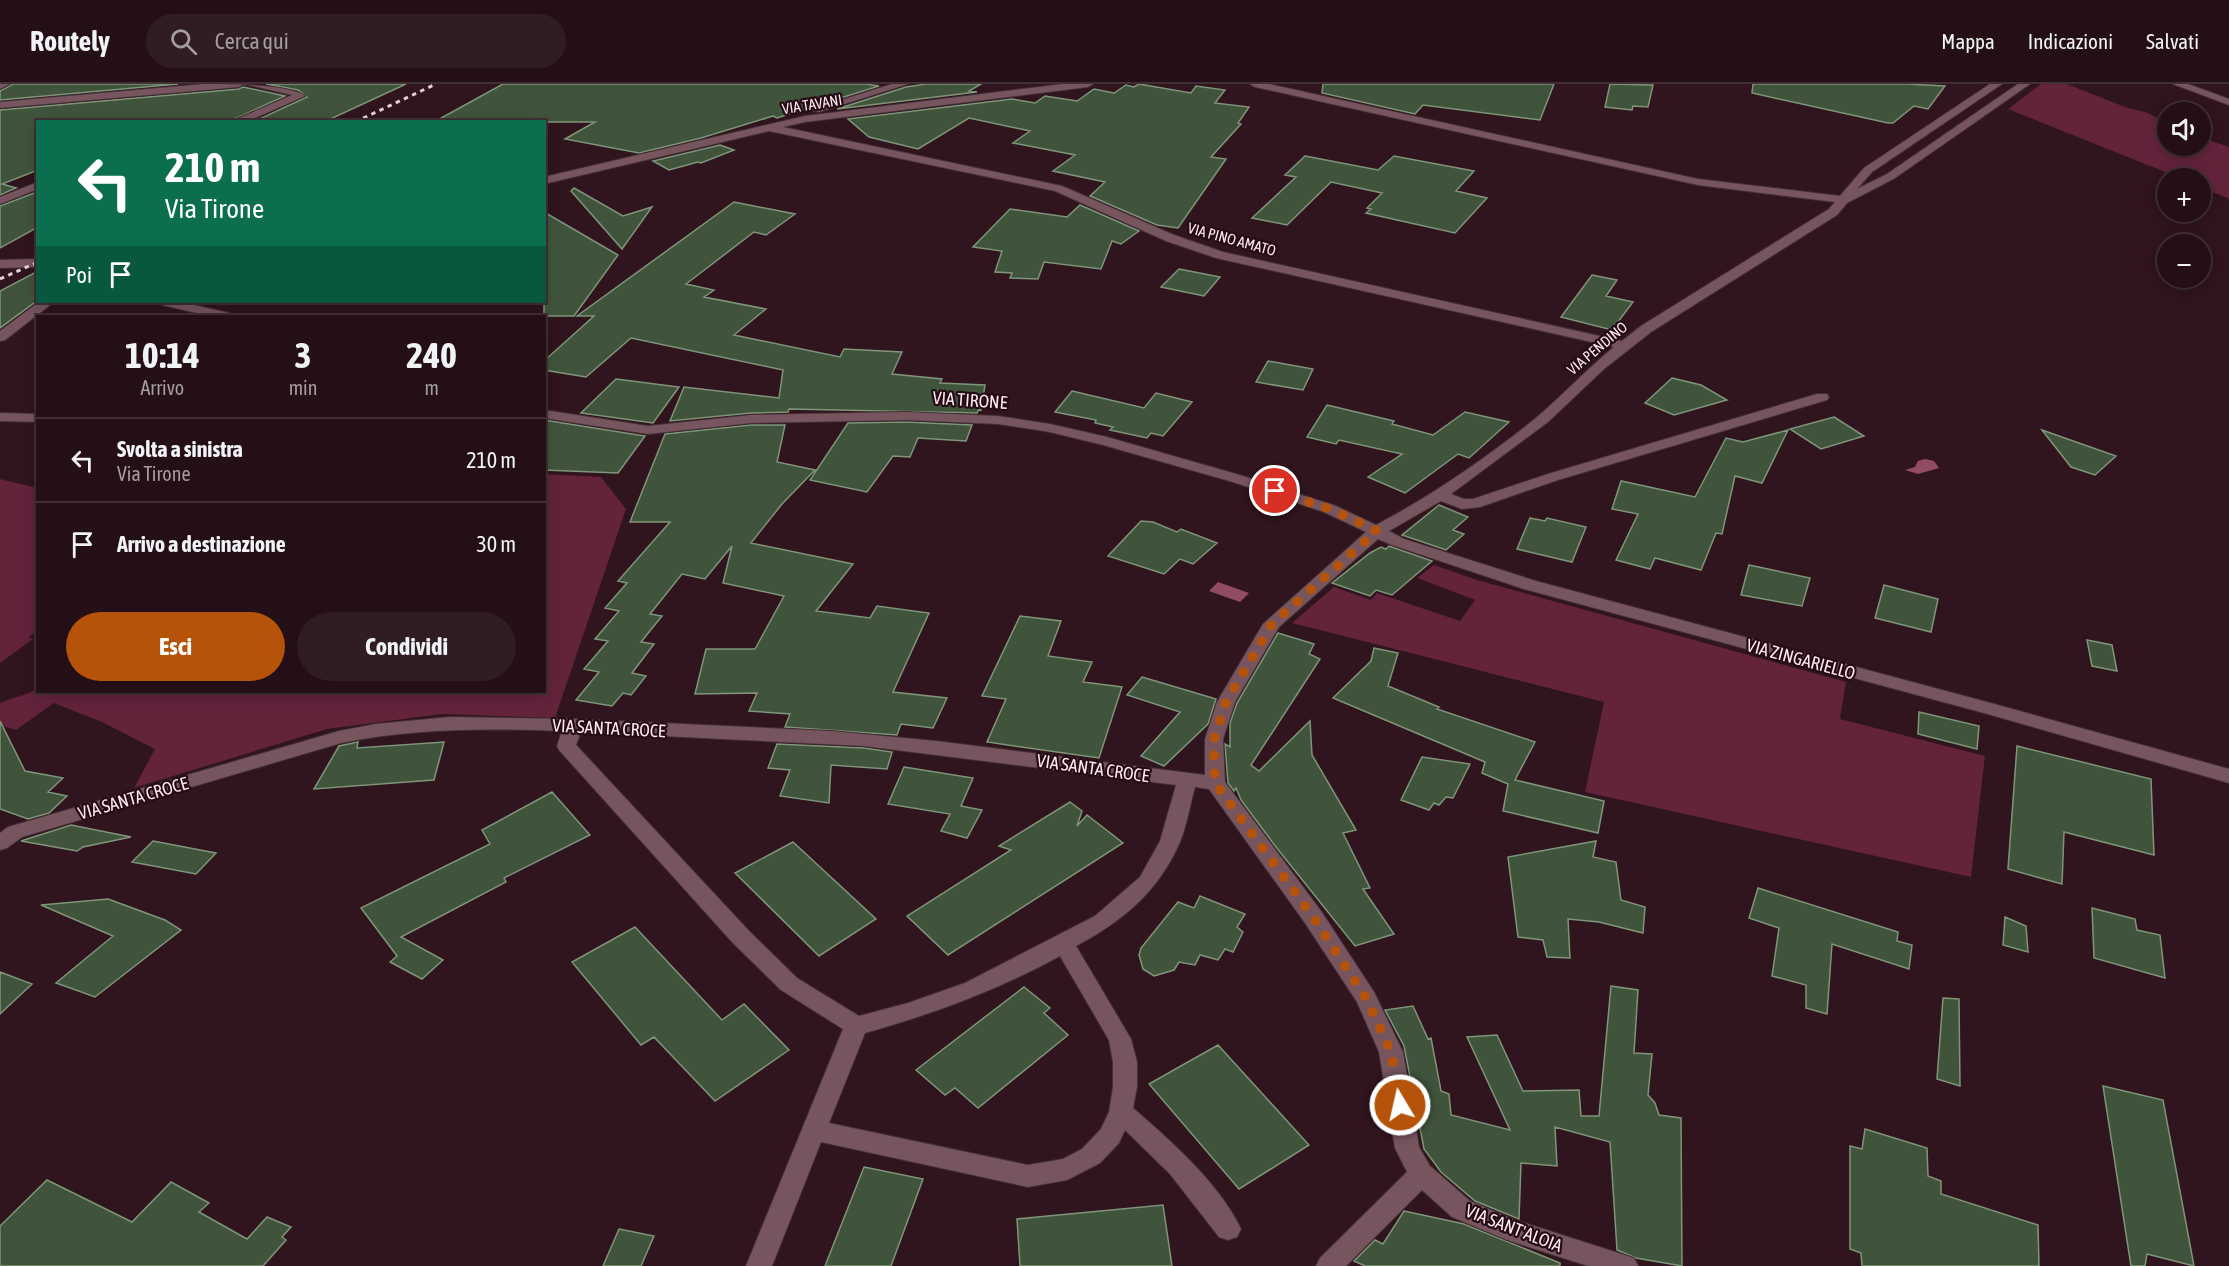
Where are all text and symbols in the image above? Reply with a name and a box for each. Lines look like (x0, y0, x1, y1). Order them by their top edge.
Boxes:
search box (146, 14, 566, 68)
text: Routely (30, 25, 110, 57)
icon: search (167, 25, 200, 58)
text: Cerca qui (215, 28, 289, 54)
text: Mappa (1941, 29, 1995, 53)
text: Indicazioni (2028, 29, 2113, 53)
text: Salvati (2146, 29, 2199, 53)
street label: VIA TAVANI (781, 91, 843, 117)
map controls (2157, 102, 2211, 288)
button: sound (2157, 102, 2211, 156)
text: 210 m (165, 143, 260, 191)
icon: left (66, 144, 144, 222)
button: + (2157, 168, 2211, 222)
text: Via Tirone (165, 193, 264, 224)
street label: VIA PINO AMATO (1186, 219, 1278, 259)
button: − (2157, 234, 2211, 288)
icon: arrive (104, 258, 137, 291)
text: Poi (66, 262, 92, 288)
street label: VIA PENDINO (1564, 318, 1631, 378)
text: 10:14 (125, 334, 200, 376)
text: 3 (295, 334, 311, 376)
text: 240 (406, 334, 457, 376)
text: Arrivo (141, 376, 184, 399)
text: min (289, 376, 317, 399)
text: m (424, 376, 439, 399)
street label: VIA TIRONE (932, 387, 1008, 413)
text: Svolta a sinistra (117, 436, 243, 462)
icon: left (66, 444, 99, 477)
text: 210 m (466, 447, 516, 473)
text: Via Tirone (117, 462, 191, 485)
pin (1249, 465, 1300, 516)
icon: arrive (1258, 474, 1291, 507)
icon: arrive (66, 528, 99, 561)
text: Arrivo a destinazione (117, 531, 286, 557)
text: 30 m (476, 531, 516, 557)
button: Esci (66, 612, 285, 681)
button: Condividi (297, 612, 516, 681)
street label: VIA ZINGARIELLO (1744, 634, 1858, 684)
street label: VIA SANTA CROCE (552, 715, 666, 741)
street label: VIA SANTA CROCE (1035, 750, 1151, 786)
street label: VIA SANTA CROCE (76, 772, 191, 824)
position arrow (1368, 1073, 1432, 1137)
street label: VIA SANT'ALOIA (1463, 1200, 1566, 1256)

